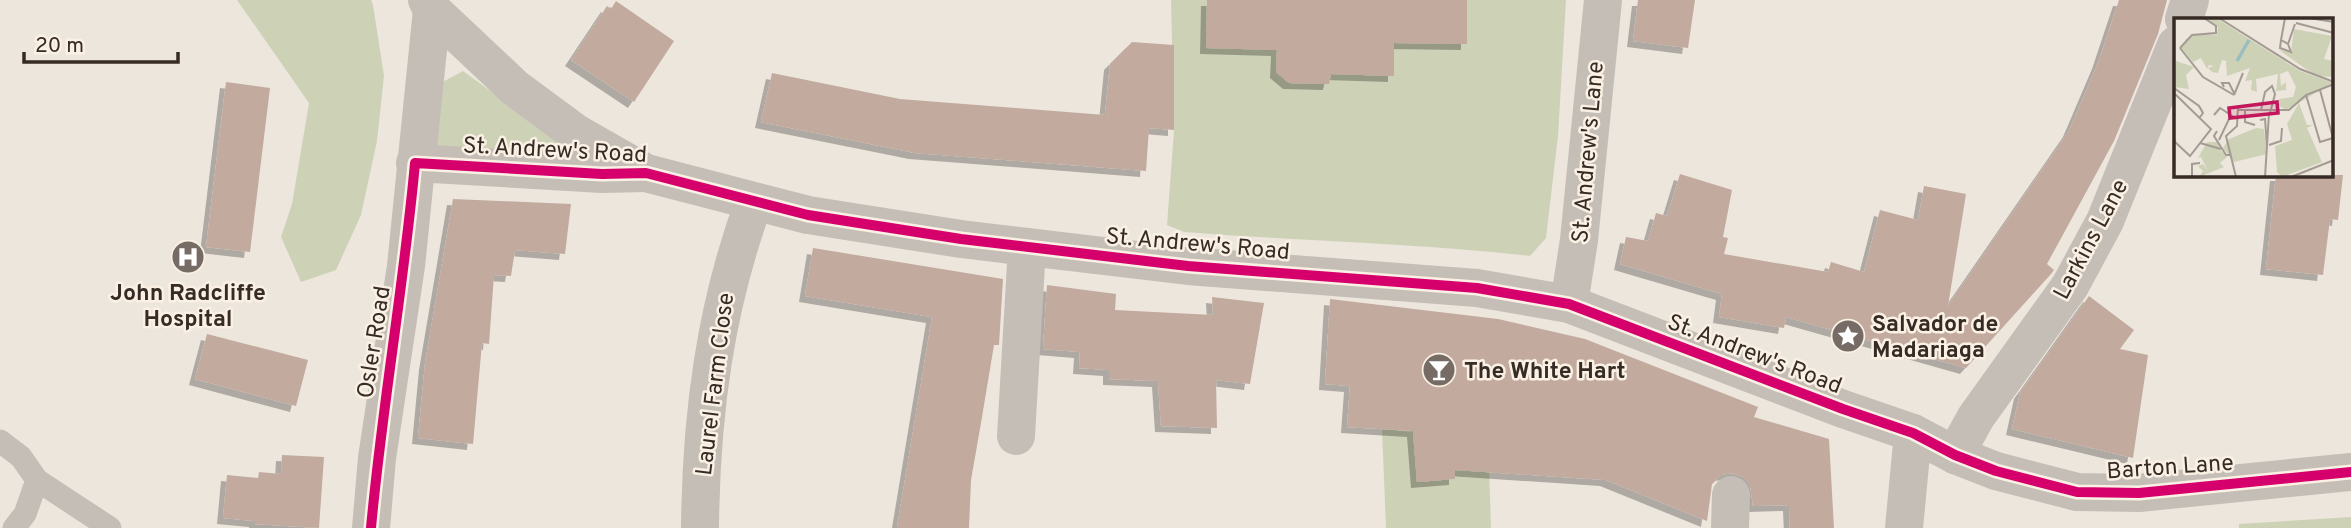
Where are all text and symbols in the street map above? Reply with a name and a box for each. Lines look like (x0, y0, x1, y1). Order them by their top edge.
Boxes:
inset map (2174, 18, 2334, 177)
scale bar (24, 21, 178, 65)
text: 20 m (35, 33, 84, 60)
street label: St. Andrew's Lane (1567, 60, 1612, 244)
street label: St. Andrew's Road (462, 132, 648, 171)
street label: Larkins Lane (2048, 175, 2136, 305)
street label: St. Andrew's Road (1105, 223, 1291, 268)
hospital icon: John Radcliffe Hospital (169, 238, 207, 276)
place label: John Radcliffe Hospital (110, 280, 266, 335)
street label: Osler Road (352, 284, 399, 401)
street label: Laurel Farm Close (691, 291, 742, 477)
street label: St. Andrew's Road (1663, 309, 1845, 402)
place label: Salvador de Madariaga (1872, 311, 1998, 366)
place icon: Salvador de Madariaga (1829, 317, 1867, 355)
bar icon: The White Hart (1420, 351, 1458, 389)
place label: The White Hart (1464, 358, 1626, 387)
street label: Barton Lane (2106, 450, 2235, 487)

